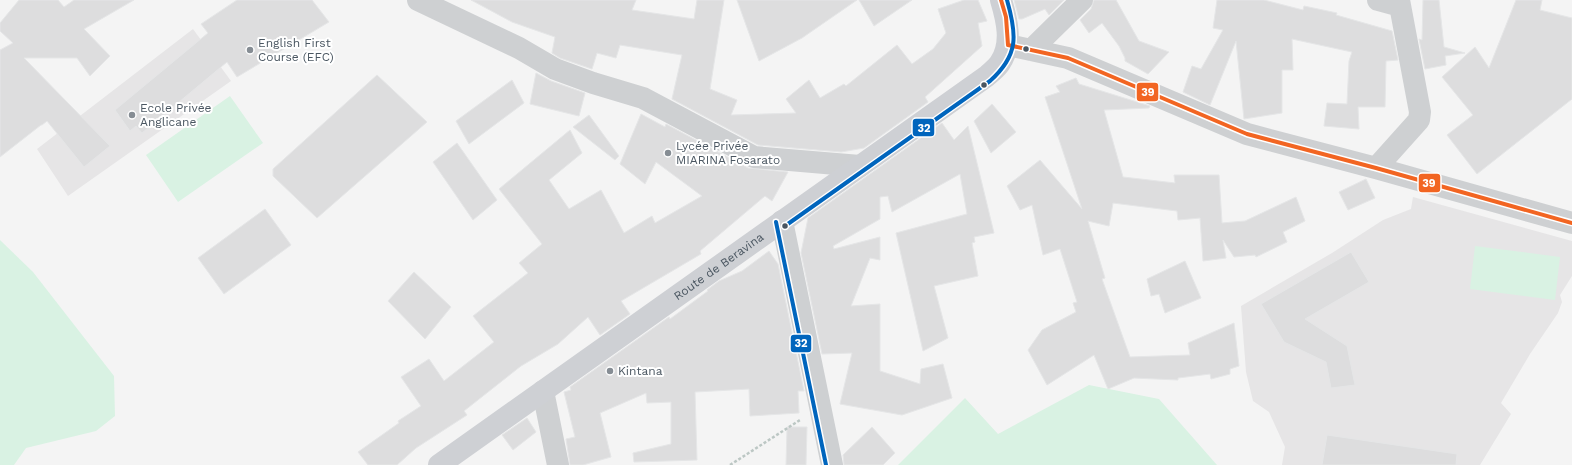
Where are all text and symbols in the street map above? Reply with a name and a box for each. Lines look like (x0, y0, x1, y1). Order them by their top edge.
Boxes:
place label: English First Course (EFC) (258, 36, 334, 64)
unlabelled marker (1021, 44, 1031, 54)
marker: English First Course (EFC) (245, 45, 255, 55)
unlabelled marker (979, 80, 989, 90)
line badge: 39 (1136, 82, 1159, 102)
text: 39 (1141, 86, 1155, 99)
place label: Ecole Privée Anglicane (140, 101, 212, 129)
marker: Ecole Privée Anglicane (127, 110, 137, 120)
line badge: 32 (912, 118, 935, 137)
text: 32 (917, 122, 931, 135)
place label: Lycée Privée MIARINA Fosarato (676, 139, 780, 167)
marker: Lycée Privée MIARINA Fosarato (663, 148, 673, 158)
line badge: 39 (1418, 173, 1441, 193)
text: 39 (1422, 177, 1436, 190)
unlabelled marker (780, 221, 790, 231)
street label: Route de Beravina (671, 230, 766, 303)
line badge: 32 (790, 334, 812, 353)
text: 32 (794, 337, 808, 350)
place label: Kintana (618, 364, 663, 378)
marker: Kintana (605, 366, 615, 376)

